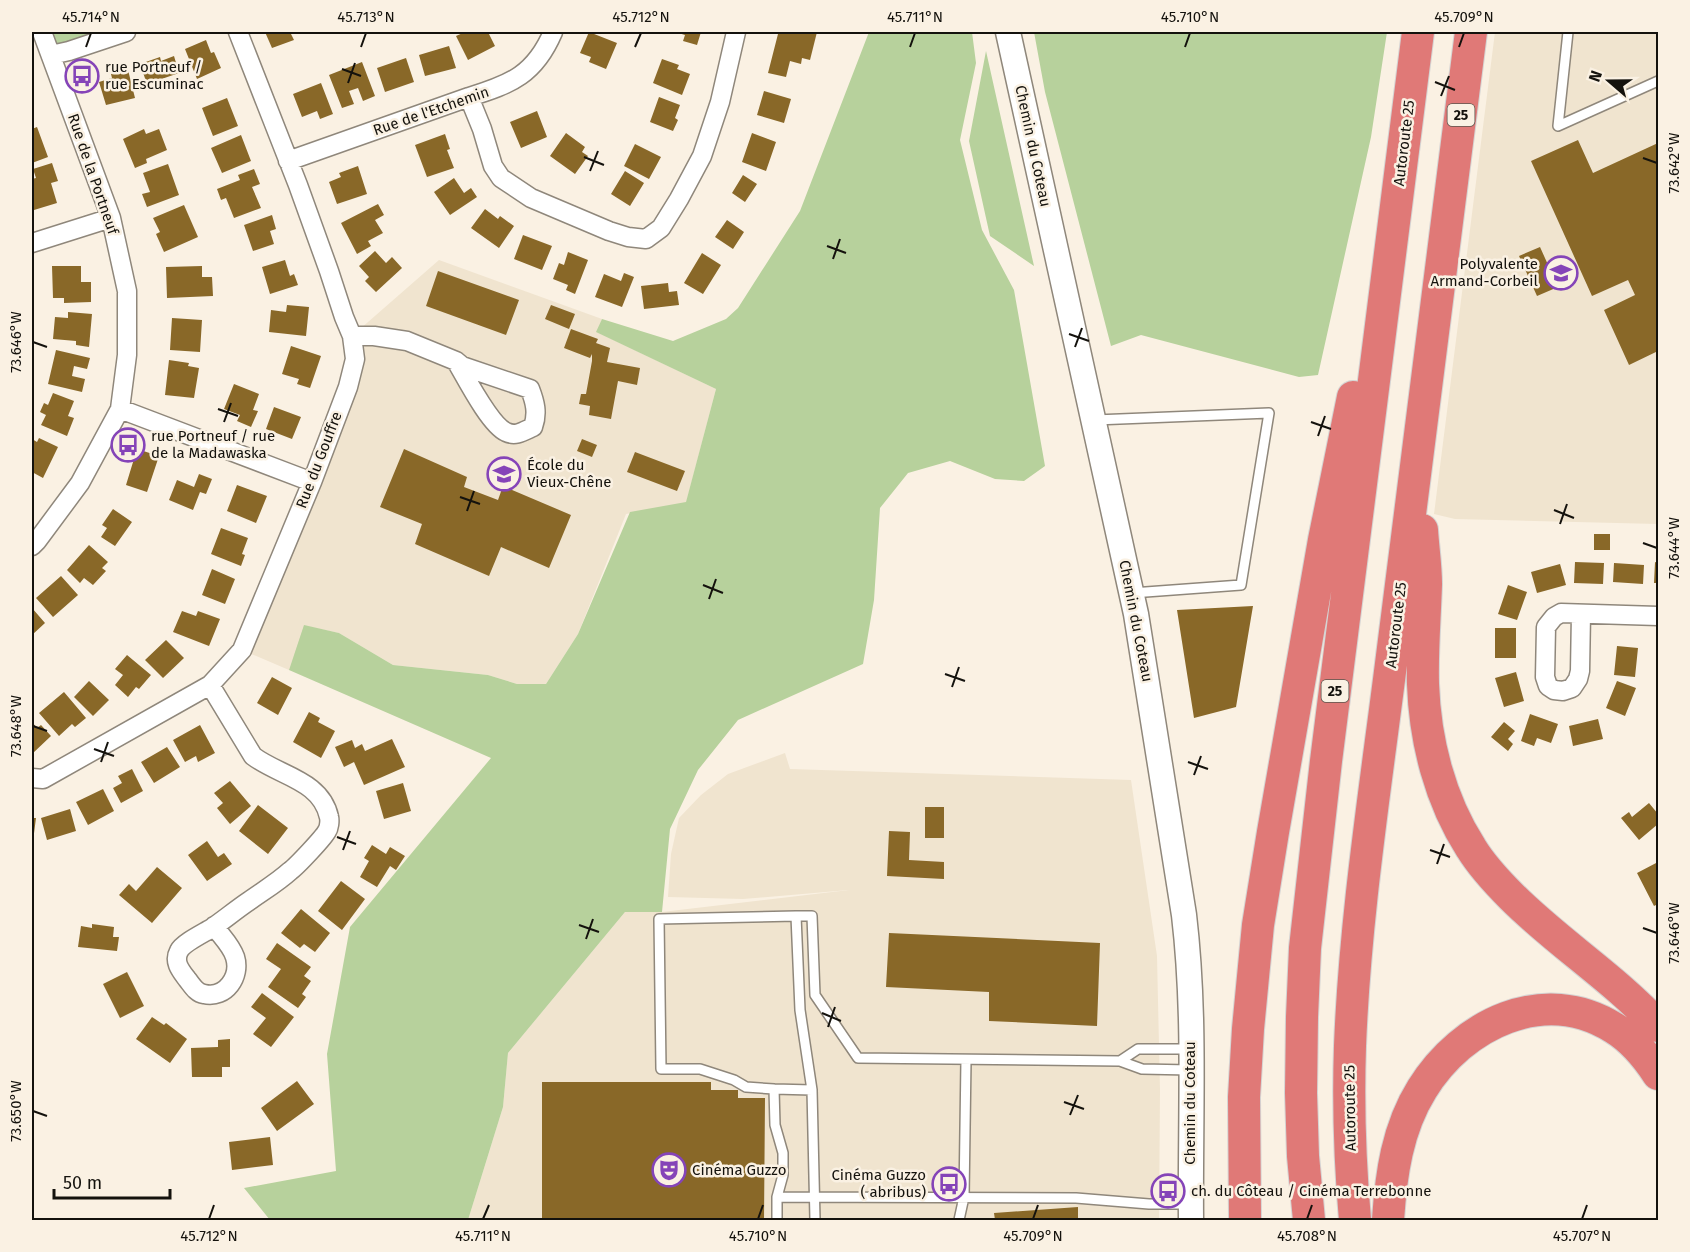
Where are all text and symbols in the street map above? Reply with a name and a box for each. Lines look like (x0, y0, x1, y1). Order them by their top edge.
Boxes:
text: 45.714°N (62, 8, 120, 26)
text: 45.713°N (337, 8, 395, 26)
text: 45.712°N (612, 8, 670, 26)
text: 45.711°N (887, 8, 943, 26)
text: 45.710°N (1161, 8, 1219, 26)
text: 45.709°N (1434, 8, 1494, 26)
north arrow (1579, 51, 1639, 111)
bus stop icon: rue Portneuf / rue Escuminac (64, 58, 100, 94)
place label: rue Portneuf / rue Escuminac (105, 58, 204, 93)
text: N (1585, 68, 1606, 84)
street label: Rue de l'Etchemin (371, 83, 491, 139)
street label: Chemin du Coteau (1011, 84, 1055, 208)
street label: Autoroute 25 (1390, 99, 1418, 187)
road number: 25 (1448, 104, 1474, 126)
street label: Rue de la Portneuf (64, 111, 122, 238)
text: 73.642°W (1665, 132, 1683, 193)
place label: Polyvalente Armand-Corbeil (1430, 255, 1539, 290)
school or university icon: Polyvalente Armand-Corbeil (1543, 255, 1579, 291)
text: 73.646°W (7, 311, 25, 373)
street label: Rue du Gouffre (292, 409, 346, 511)
bus stop icon: rue Portneuf / rue de la Madawaska (110, 427, 146, 463)
place label: rue Portneuf / rue de la Madawaska (151, 427, 275, 462)
school or university icon: École du Vieux-Chêne (486, 456, 522, 492)
place label: École du Vieux-Chêne (527, 456, 611, 491)
text: 73.644°W (1665, 517, 1683, 579)
street label: Chemin du Coteau (1115, 559, 1157, 683)
street label: Autoroute 25 (1382, 581, 1410, 669)
road number: 25 (1322, 680, 1348, 702)
text: 73.648°W (7, 694, 25, 757)
text: 73.646°W (1665, 902, 1683, 964)
street label: Chemin du Coteau (1181, 1041, 1199, 1165)
street label: Autoroute 25 (1340, 1065, 1360, 1151)
text: 73.650°W (7, 1080, 25, 1142)
theatre icon: Cinéma Guzzo (651, 1152, 687, 1188)
place label: Cinéma Guzzo (692, 1161, 787, 1179)
scale bar (54, 1162, 170, 1200)
place label: Cinéma Guzzo ( abribus) (831, 1166, 926, 1201)
bus stop icon: Cinéma Guzzo ( abribus) (931, 1166, 967, 1202)
text: 50 m (63, 1172, 102, 1194)
bus stop icon: ch. du Côteau / Cinéma Terrebonne (1150, 1173, 1186, 1209)
place label: ch. du Côteau / Cinéma Terrebonne (1191, 1182, 1431, 1200)
text: 45.712°N (180, 1227, 238, 1245)
text: 45.711°N (455, 1227, 511, 1245)
text: 45.710°N (729, 1227, 787, 1245)
text: 45.709°N (1003, 1227, 1063, 1245)
text: 45.708°N (1277, 1227, 1337, 1245)
text: 45.707°N (1553, 1227, 1611, 1245)

